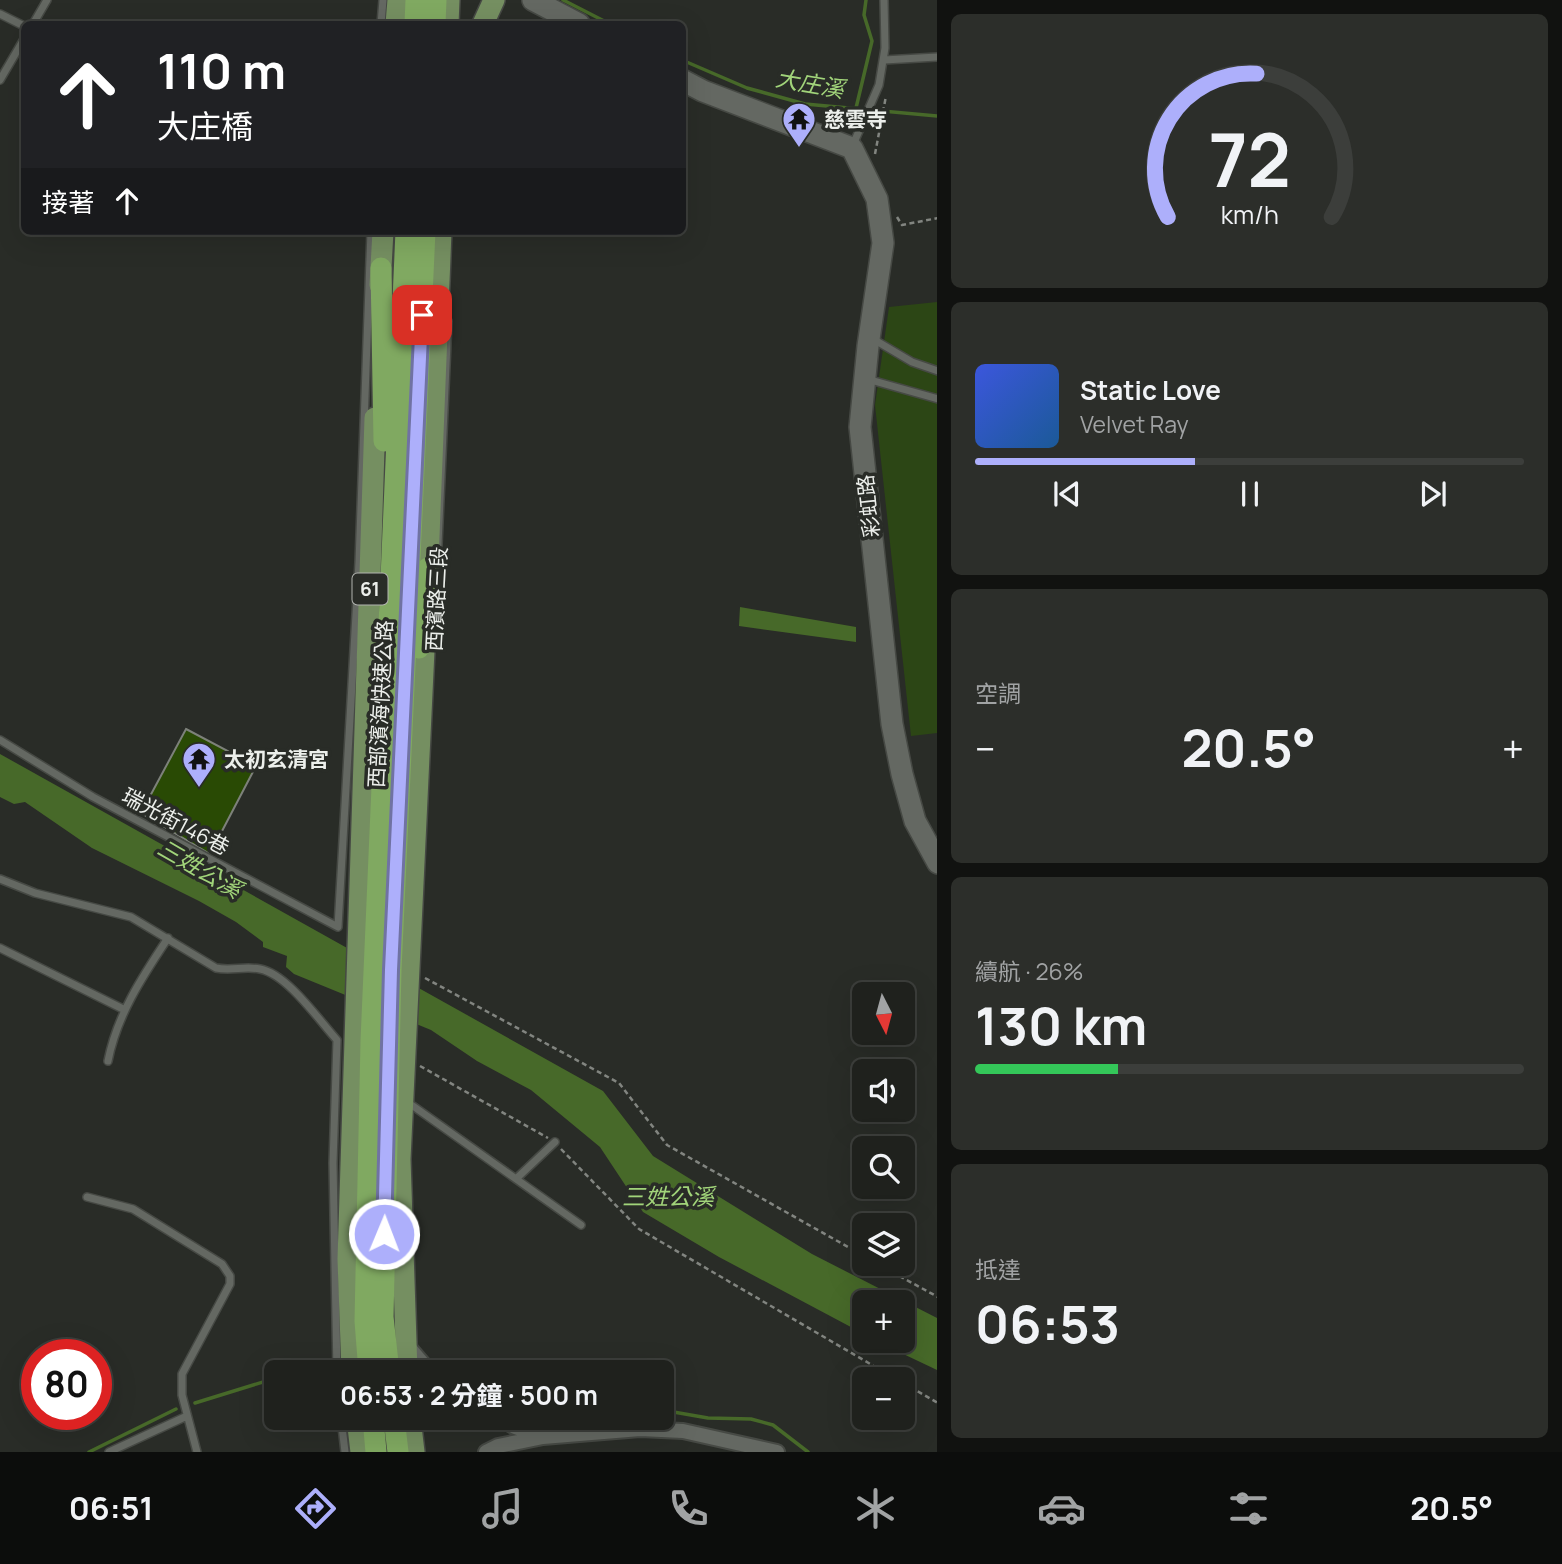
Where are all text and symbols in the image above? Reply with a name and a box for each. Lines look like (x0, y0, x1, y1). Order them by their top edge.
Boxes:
text: 110 m (157, 37, 286, 104)
icon: ahead (42, 49, 133, 140)
water label: 大庄溪 (773, 61, 850, 105)
temple icon: 慈雲寺 (780, 100, 818, 149)
text: 大庄橋 (157, 104, 253, 148)
place label: 慈雲寺 (824, 105, 887, 133)
text: 72 (1208, 109, 1291, 209)
icon: ahead (108, 182, 146, 220)
text: 接著 (42, 184, 94, 220)
text: km/h (1220, 197, 1279, 232)
pin (392, 285, 452, 345)
icon: arrive (403, 296, 441, 334)
text: Static Love (1080, 372, 1221, 408)
text: Velvet Ray (1080, 408, 1189, 440)
street label: 彩虹路 (851, 473, 885, 539)
icon: previous (1048, 475, 1086, 513)
icon: pause (1231, 475, 1269, 513)
icon: next (1414, 475, 1452, 513)
street label: 西濱路三段 (419, 546, 453, 652)
road number: 61 (352, 574, 388, 604)
street label: 西部濱海快速公路 (362, 619, 398, 789)
text: 空調 (975, 677, 1021, 709)
text: 20.5° (1181, 712, 1316, 783)
text: − (975, 722, 996, 774)
text: + (1502, 722, 1524, 774)
temple icon: 太初玄清宮 (180, 740, 218, 789)
place label: 太初玄清宮 (224, 745, 329, 773)
street label: 瑞光街146巷 (118, 781, 234, 861)
water label: 三姓公溪 (152, 831, 250, 906)
text: 續航 · 26% (975, 955, 1084, 987)
north arrow (852, 982, 915, 1045)
map controls (852, 982, 915, 1430)
text: 130 km (975, 990, 1147, 1061)
button: sound (852, 1059, 915, 1122)
button: search (852, 1136, 915, 1199)
water label: 三姓公溪 (622, 1180, 717, 1212)
position arrow (347, 1197, 421, 1271)
button: layers (852, 1213, 915, 1276)
text: 抵達 (975, 1253, 1021, 1285)
text: 06:53 (975, 1288, 1120, 1359)
button: + (852, 1290, 915, 1353)
speed limit sign: 80 (21, 1339, 112, 1430)
button: − (852, 1367, 915, 1430)
text: 06:53 · 2 分鐘 · 500 m (340, 1377, 598, 1413)
icon: directions (291, 1484, 340, 1533)
icon: music (478, 1484, 527, 1533)
icon: phone (664, 1484, 713, 1533)
icon: climate (851, 1484, 900, 1533)
icon: car (1037, 1484, 1086, 1533)
icon: filters (1224, 1484, 1273, 1533)
text: 06:51 (69, 1486, 153, 1530)
text: 20.5° (1410, 1486, 1493, 1530)

